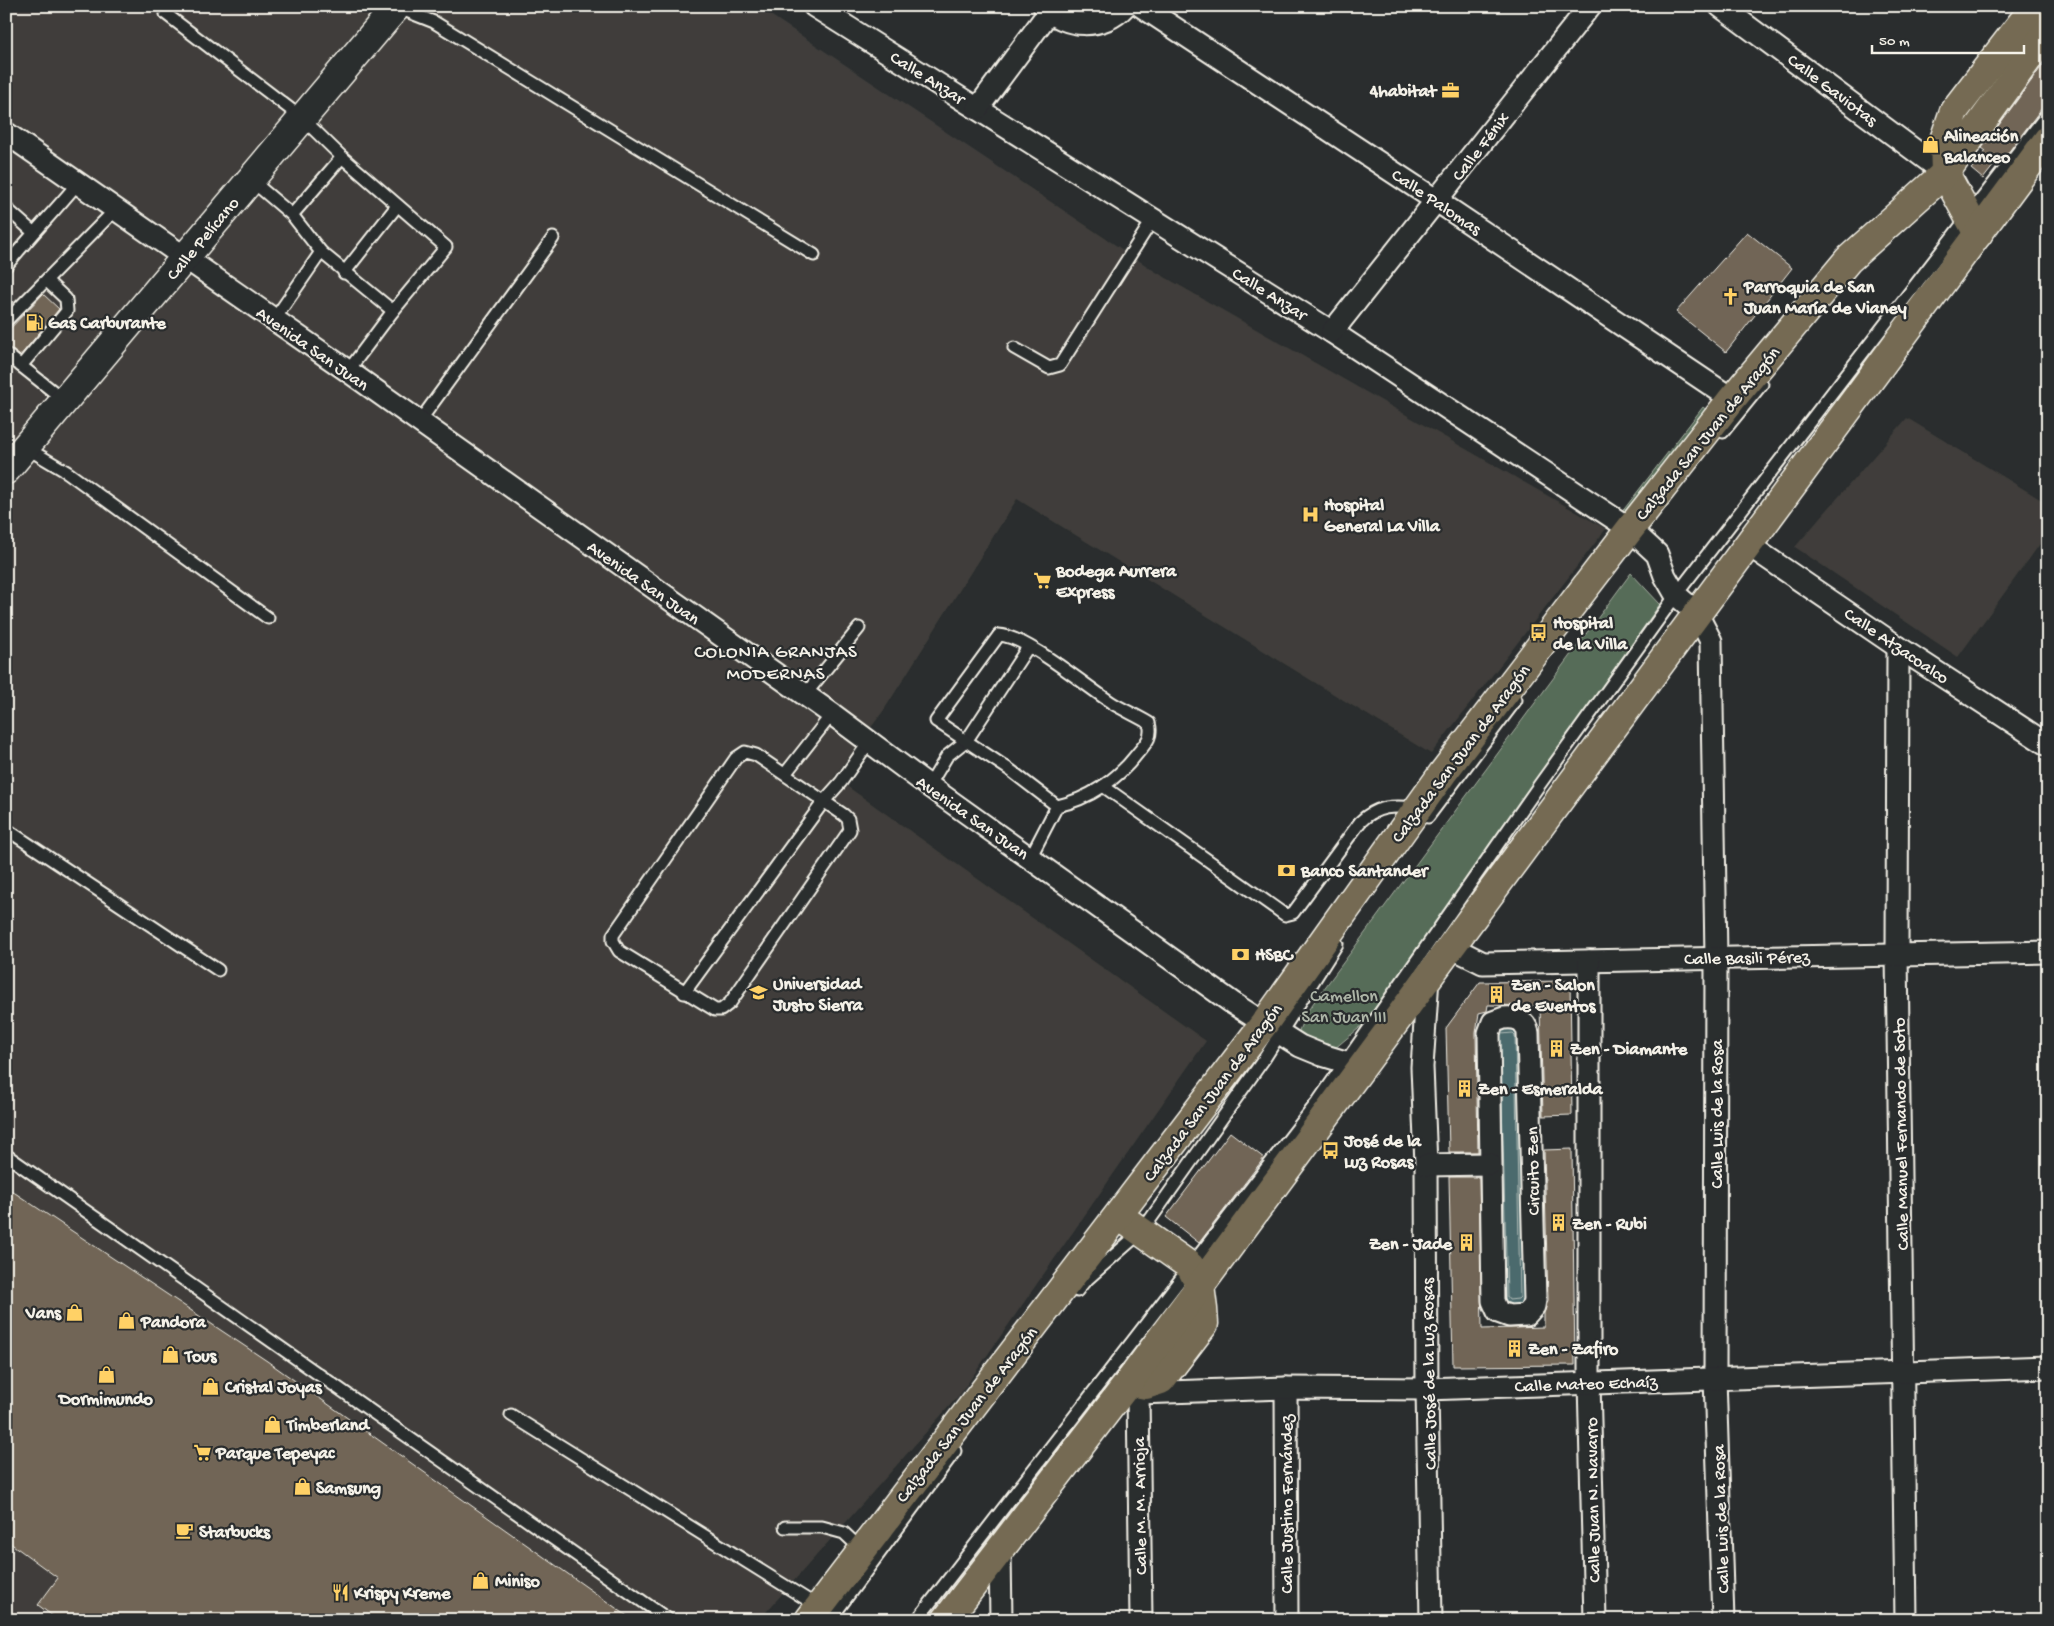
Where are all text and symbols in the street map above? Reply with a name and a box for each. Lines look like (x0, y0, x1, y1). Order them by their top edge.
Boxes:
scale bar (1872, 22, 2024, 54)
text: 50 m (1879, 33, 1910, 51)
street label: Calle Anzar (885, 48, 970, 111)
street label: Calle Gaviotas (1782, 50, 1882, 133)
office icon: 4habitat (1440, 80, 1460, 100)
place label: 4habitat (1369, 82, 1438, 103)
street label: Calle Fénix (1449, 108, 1516, 186)
place label: Alineación Balanceo (1943, 127, 2019, 169)
shop icon: Alineación Balanceo (1920, 135, 1940, 155)
street label: Calle Palomas (1387, 165, 1486, 242)
street label: Calle Pelícano (163, 194, 245, 286)
street label: Calle Anzar (1227, 264, 1312, 327)
place label: Parroquia de San Juan María de Vianey (1743, 278, 1907, 320)
church icon: Parroquia de San Juan María de Vianey (1720, 286, 1740, 306)
street label: Avenida San Juan (251, 303, 372, 397)
fuel station icon: Gas Carburante (24, 312, 44, 332)
place label: Gas Carburante (48, 314, 167, 335)
street label: Calzada San Juan de Aragón (1632, 343, 1786, 526)
place label: Hospital General La Villa (1324, 496, 1441, 538)
hospital icon: Hospital General La Villa (1300, 504, 1320, 524)
street label: Avenida San Juan (582, 537, 703, 631)
place label: Bodega Aurrera Express (1055, 562, 1177, 604)
supermarket icon: Bodega Aurrera Express (1032, 570, 1052, 590)
street label: Calle Atzacoalco (1839, 604, 1952, 690)
place label: Hospital de la Villa (1553, 614, 1628, 656)
bus stop icon: Hospital de la Villa (1529, 622, 1549, 642)
district label: COLONIA GRANJAS MODERNAS (694, 642, 858, 687)
street label: Calzada San Juan de Aragón (1388, 661, 1536, 848)
street label: Avenida San Juan (911, 772, 1032, 866)
bank icon: Banco Santander (1277, 860, 1297, 880)
place label: Banco Santander (1300, 862, 1430, 883)
bank icon: HSBC (1231, 944, 1251, 964)
place label: HSBC (1255, 946, 1295, 967)
street label: Calle Basili Pérez (1684, 948, 1811, 971)
place label: Universidad Justo Sierra (772, 975, 864, 1017)
place label: Zen - Salon de Eventos (1511, 976, 1597, 1018)
school or university icon: Universidad Justo Sierra (749, 983, 769, 1003)
building icon: Zen - Salon de Eventos (1487, 984, 1507, 1004)
park label: Camellon San Juan III (1302, 987, 1386, 1029)
street label: Calzada San Juan de Aragón (1140, 1000, 1288, 1187)
street label: Calle Manuel Fernando de Soto (1890, 1017, 1915, 1251)
building icon: Zen - Diamante (1546, 1038, 1566, 1058)
street label: Calle Luis de la Rosa (1708, 1039, 1729, 1188)
place label: Zen - Diamante (1570, 1040, 1688, 1061)
building icon: Zen - Esmeralda (1454, 1078, 1474, 1098)
place label: Zen - Esmeralda (1478, 1080, 1603, 1101)
street label: Circuito Zen (1523, 1126, 1546, 1216)
place label: José de la Luz Rosas (1343, 1132, 1422, 1174)
bus stop icon: José de la Luz Rosas (1320, 1140, 1340, 1160)
building icon: Zen - Rubi (1548, 1213, 1568, 1233)
place label: Zen - Rubi (1572, 1215, 1647, 1236)
building icon: Zen - Jade (1456, 1233, 1476, 1253)
place label: Zen - Jade (1369, 1235, 1453, 1256)
street label: Calle José de la Luz Rosas (1418, 1276, 1443, 1470)
shop icon: Vans (65, 1302, 85, 1322)
place label: Vans (25, 1304, 62, 1325)
shop icon: Pandora (117, 1311, 137, 1331)
place label: Pandora (140, 1313, 207, 1334)
street label: Calzada San Juan de Aragón (893, 1323, 1044, 1508)
building icon: Zen - Zafiro (1504, 1338, 1524, 1358)
place label: Zen - Zafiro (1528, 1340, 1619, 1361)
shop icon: Tous (161, 1345, 181, 1365)
place label: Tous (183, 1347, 218, 1368)
shop icon: Dormimundo (96, 1365, 116, 1385)
street label: Calle Mateo Echaíz (1514, 1372, 1659, 1398)
shop icon: Cristal Joyas (201, 1376, 221, 1396)
place label: Cristal Joyas (224, 1378, 323, 1399)
place label: Dormimundo (57, 1390, 154, 1411)
street label: Calle Justino Fernández (1278, 1413, 1299, 1594)
shop icon: Timberland (263, 1414, 283, 1434)
place label: Timberland (285, 1416, 371, 1437)
street label: Calle Juan N. Navarro (1583, 1417, 1606, 1583)
street label: Calle M. M. Arrioja (1130, 1436, 1153, 1575)
supermarket icon: Parque Tepeyac (192, 1442, 212, 1462)
street label: Calle Luis de la Rosa (1709, 1443, 1736, 1594)
place label: Parque Tepeyac (215, 1444, 335, 1465)
shop icon: Samsung (292, 1477, 312, 1497)
place label: Samsung (316, 1479, 381, 1500)
cafe icon: Starbucks (175, 1521, 195, 1541)
place label: Starbucks (199, 1523, 271, 1544)
shop icon: Miniso (471, 1570, 491, 1590)
place label: Miniso (495, 1572, 540, 1593)
restaurant icon: Krispy Kreme (330, 1582, 350, 1602)
place label: Krispy Kreme (353, 1584, 451, 1605)

